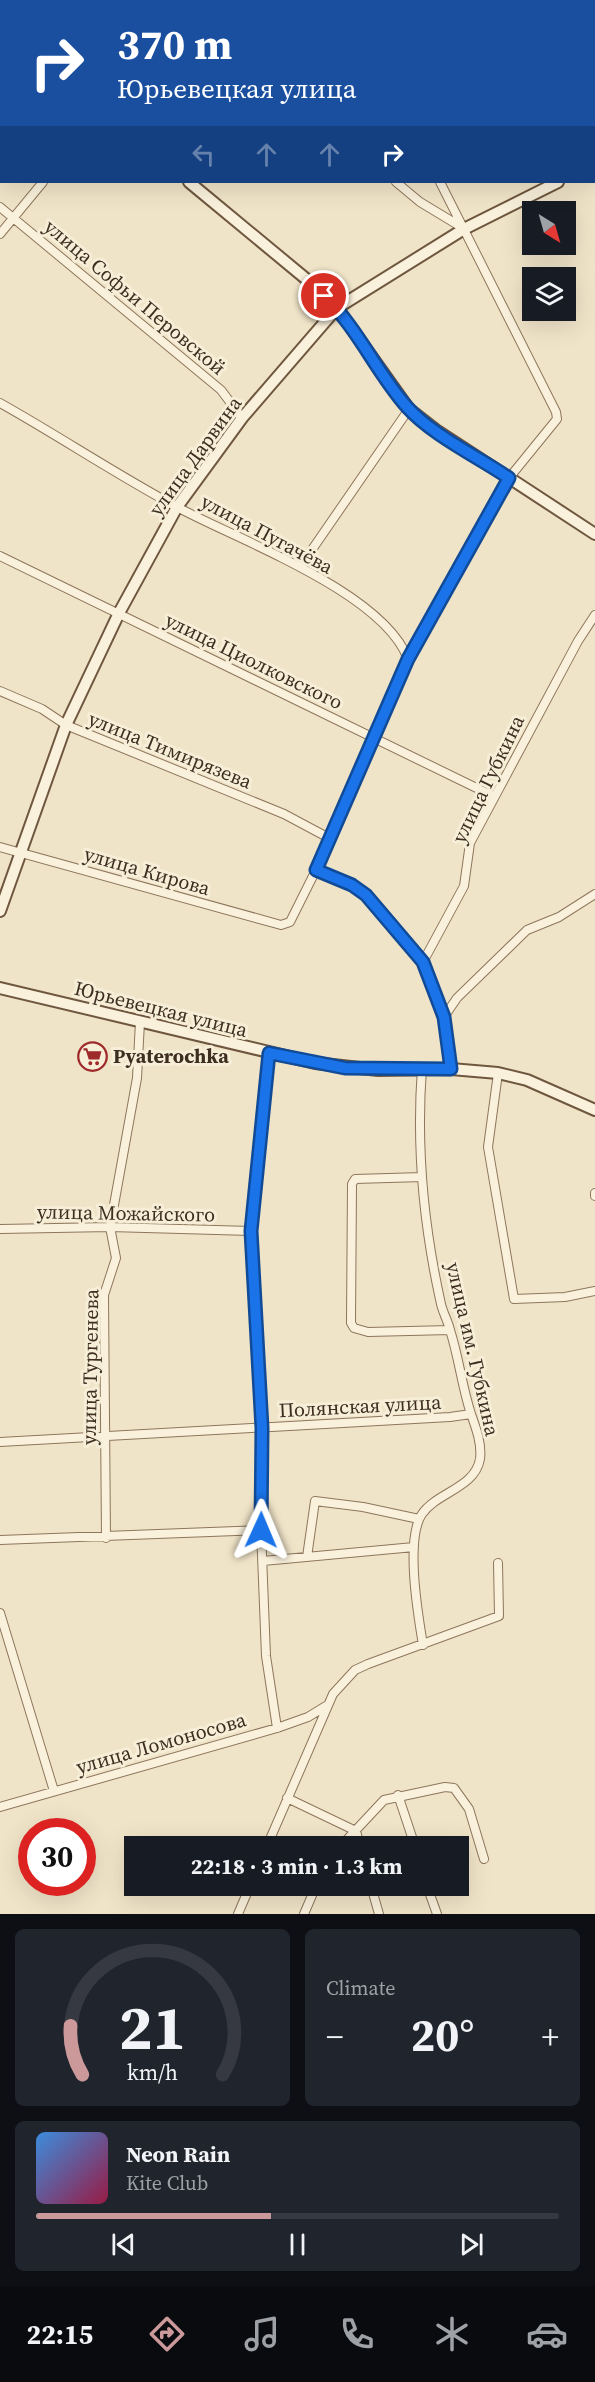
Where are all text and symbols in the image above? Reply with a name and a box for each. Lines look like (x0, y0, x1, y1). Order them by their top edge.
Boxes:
text: 370 m (117, 15, 232, 73)
icon: right (18, 24, 96, 102)
text: Юрьевецкая улица (117, 70, 356, 107)
icon: left (187, 138, 220, 171)
icon: ahead (250, 138, 283, 171)
icon: ahead (313, 138, 346, 171)
icon: right (376, 138, 409, 171)
north arrow (522, 201, 576, 255)
map controls (522, 201, 576, 321)
street label: улица Софьи Перовской (38, 213, 232, 381)
button: layers (522, 267, 576, 321)
pin (298, 270, 349, 321)
icon: arrive (307, 279, 340, 312)
street label: улица Дарвина (142, 390, 249, 522)
street label: улица Пугачёва (196, 487, 339, 581)
street label: улица Циолковского (160, 606, 348, 716)
street label: улица Тимирязева (84, 704, 257, 796)
street label: улица Губкина (445, 710, 531, 848)
street label: улица Кирова (81, 840, 214, 903)
street label: Юрьевецкая улица (72, 974, 251, 1044)
supermarket icon: Pyaterochka (76, 1040, 108, 1072)
place label: Pyaterochka (113, 1042, 229, 1070)
street label: улица Можайского (37, 1197, 215, 1229)
street label: улица им. Губкина (439, 1259, 507, 1439)
street label: улица Тургенева (75, 1288, 105, 1445)
street label: Полянская улица (278, 1388, 443, 1424)
position arrow (229, 1498, 293, 1562)
street label: улица Ломоносова (73, 1705, 250, 1781)
speed limit sign: 30 (18, 1818, 96, 1896)
text: 22:18 · 3 min · 1.3 km (191, 1851, 402, 1881)
text: Climate (326, 1974, 395, 2002)
text: 21 (119, 1984, 186, 2070)
text: 20° (411, 2004, 474, 2066)
text: − (326, 2014, 344, 2059)
text: + (541, 2014, 559, 2059)
text: km/h (127, 2058, 178, 2087)
text: Neon Rain (126, 2139, 230, 2169)
text: Kite Club (126, 2169, 208, 2197)
icon: previous (107, 2228, 140, 2261)
icon: pause (281, 2228, 314, 2261)
icon: next (455, 2228, 488, 2261)
icon: directions (146, 2313, 188, 2355)
icon: music (241, 2313, 283, 2355)
icon: phone (336, 2313, 378, 2355)
icon: climate (431, 2313, 473, 2355)
icon: car (526, 2313, 568, 2355)
text: 22:15 (27, 2316, 93, 2353)

